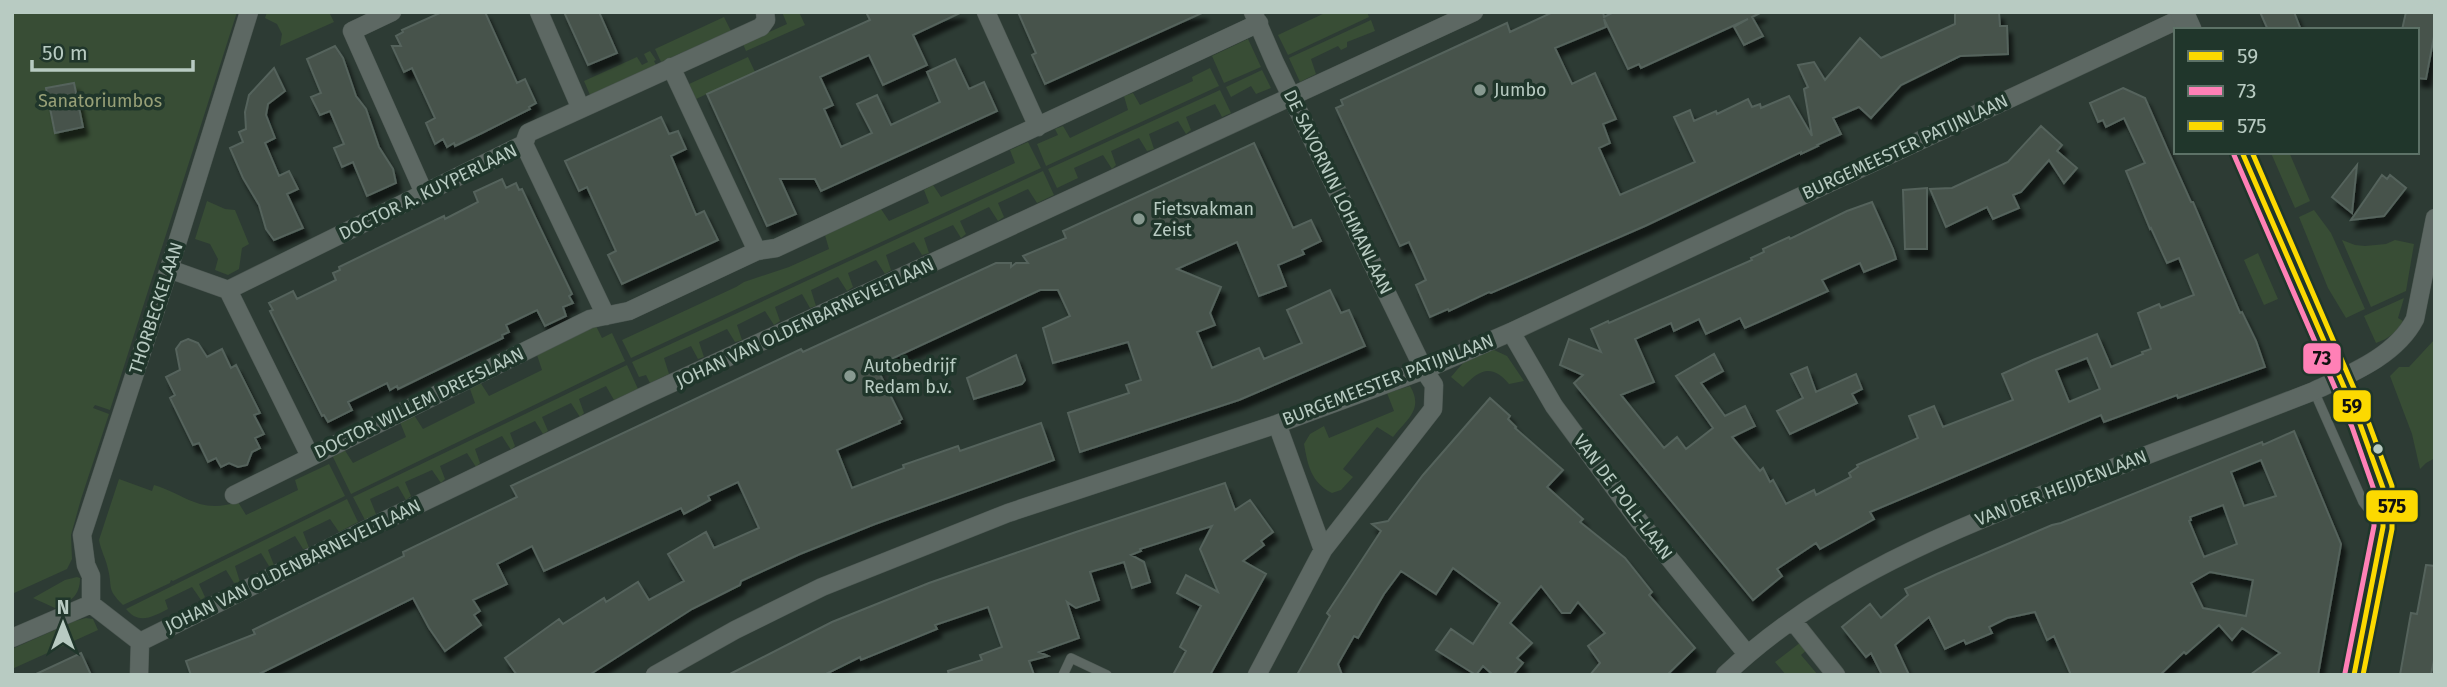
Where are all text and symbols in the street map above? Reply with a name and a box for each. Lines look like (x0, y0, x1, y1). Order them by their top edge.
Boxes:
scale bar (32, 28, 192, 72)
legend (2174, 28, 2419, 154)
text: 50 m (42, 40, 88, 66)
text: 59 (2237, 43, 2258, 69)
text: 73 (2237, 78, 2257, 104)
place label: Jumbo (1494, 79, 1547, 101)
marker: Jumbo (1472, 82, 1488, 98)
street label: DE SAVORNIN LOHMANLAAN (1279, 86, 1397, 298)
park label: Sanatoriumbos (38, 90, 162, 112)
street label: BURGEMEESTER PATIJNLAAN (1799, 90, 2011, 204)
text: 575 (2237, 113, 2267, 139)
street label: DOCTOR A. KUYPERLAAN (335, 139, 521, 245)
place label: Fietsvakman Zeist (1153, 198, 1254, 241)
marker: Fietsvakman Zeist (1131, 211, 1147, 227)
street label: THORBECKELAAN (124, 239, 188, 377)
street label: JOHAN VAN OLDENBARNEVELTLAAN (673, 253, 937, 393)
street label: BURGEMEESTER PATIJNLAAN (1279, 329, 1497, 431)
line badge: 73 (2302, 342, 2342, 375)
street label: DOCTOR WILLEM DREESLAAN (311, 343, 527, 463)
text: 73 (2313, 347, 2331, 370)
place label: Autobedrijf Redam b.v. (864, 355, 958, 398)
marker: Autobedrijf Redam b.v. (842, 368, 858, 384)
line badge: 59 (2332, 389, 2372, 423)
text: 59 (2342, 395, 2363, 418)
street label: VAN DE POLL-LAAN (1569, 430, 1677, 564)
unlabelled marker (2371, 442, 2385, 456)
street label: VAN DER HEIJDENLAAN (1972, 445, 2150, 531)
line badge: 575 (2365, 489, 2419, 523)
street label: JOHAN VAN OLDENBARNEVELTLAAN (161, 494, 425, 638)
text: 575 (2378, 495, 2406, 518)
north arrow (28, 589, 98, 659)
text: N (57, 596, 69, 619)

